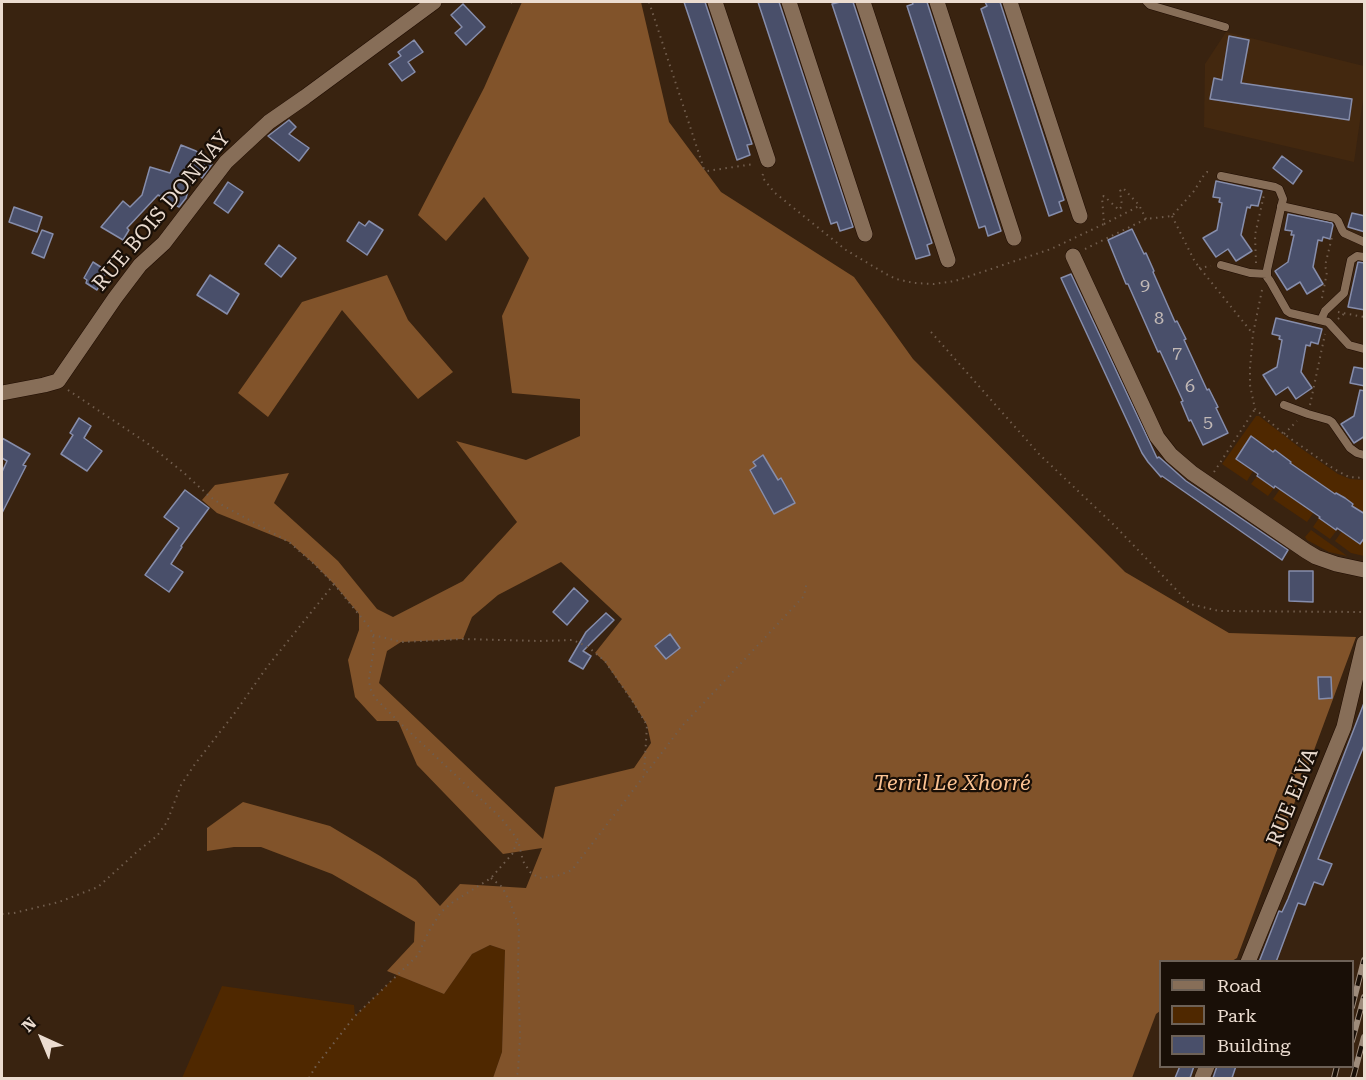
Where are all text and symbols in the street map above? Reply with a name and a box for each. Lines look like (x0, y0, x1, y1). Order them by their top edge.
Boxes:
street label: RUE BOIS DONNAY (88, 126, 236, 296)
house number: 9 (1140, 275, 1150, 297)
house number: 8 (1154, 308, 1164, 330)
house number: 7 (1172, 343, 1182, 365)
house number: 6 (1185, 376, 1195, 398)
house number: 5 (1203, 412, 1213, 434)
street label: RUE ELVA (1262, 744, 1324, 850)
park label: Terril Le Xhorré (873, 771, 1031, 797)
legend (1159, 960, 1354, 1068)
text: Road (1217, 975, 1261, 996)
text: Park (1217, 1005, 1257, 1026)
north arrow (12, 1008, 72, 1068)
text: N (18, 1014, 40, 1036)
text: Building (1217, 1035, 1291, 1056)

